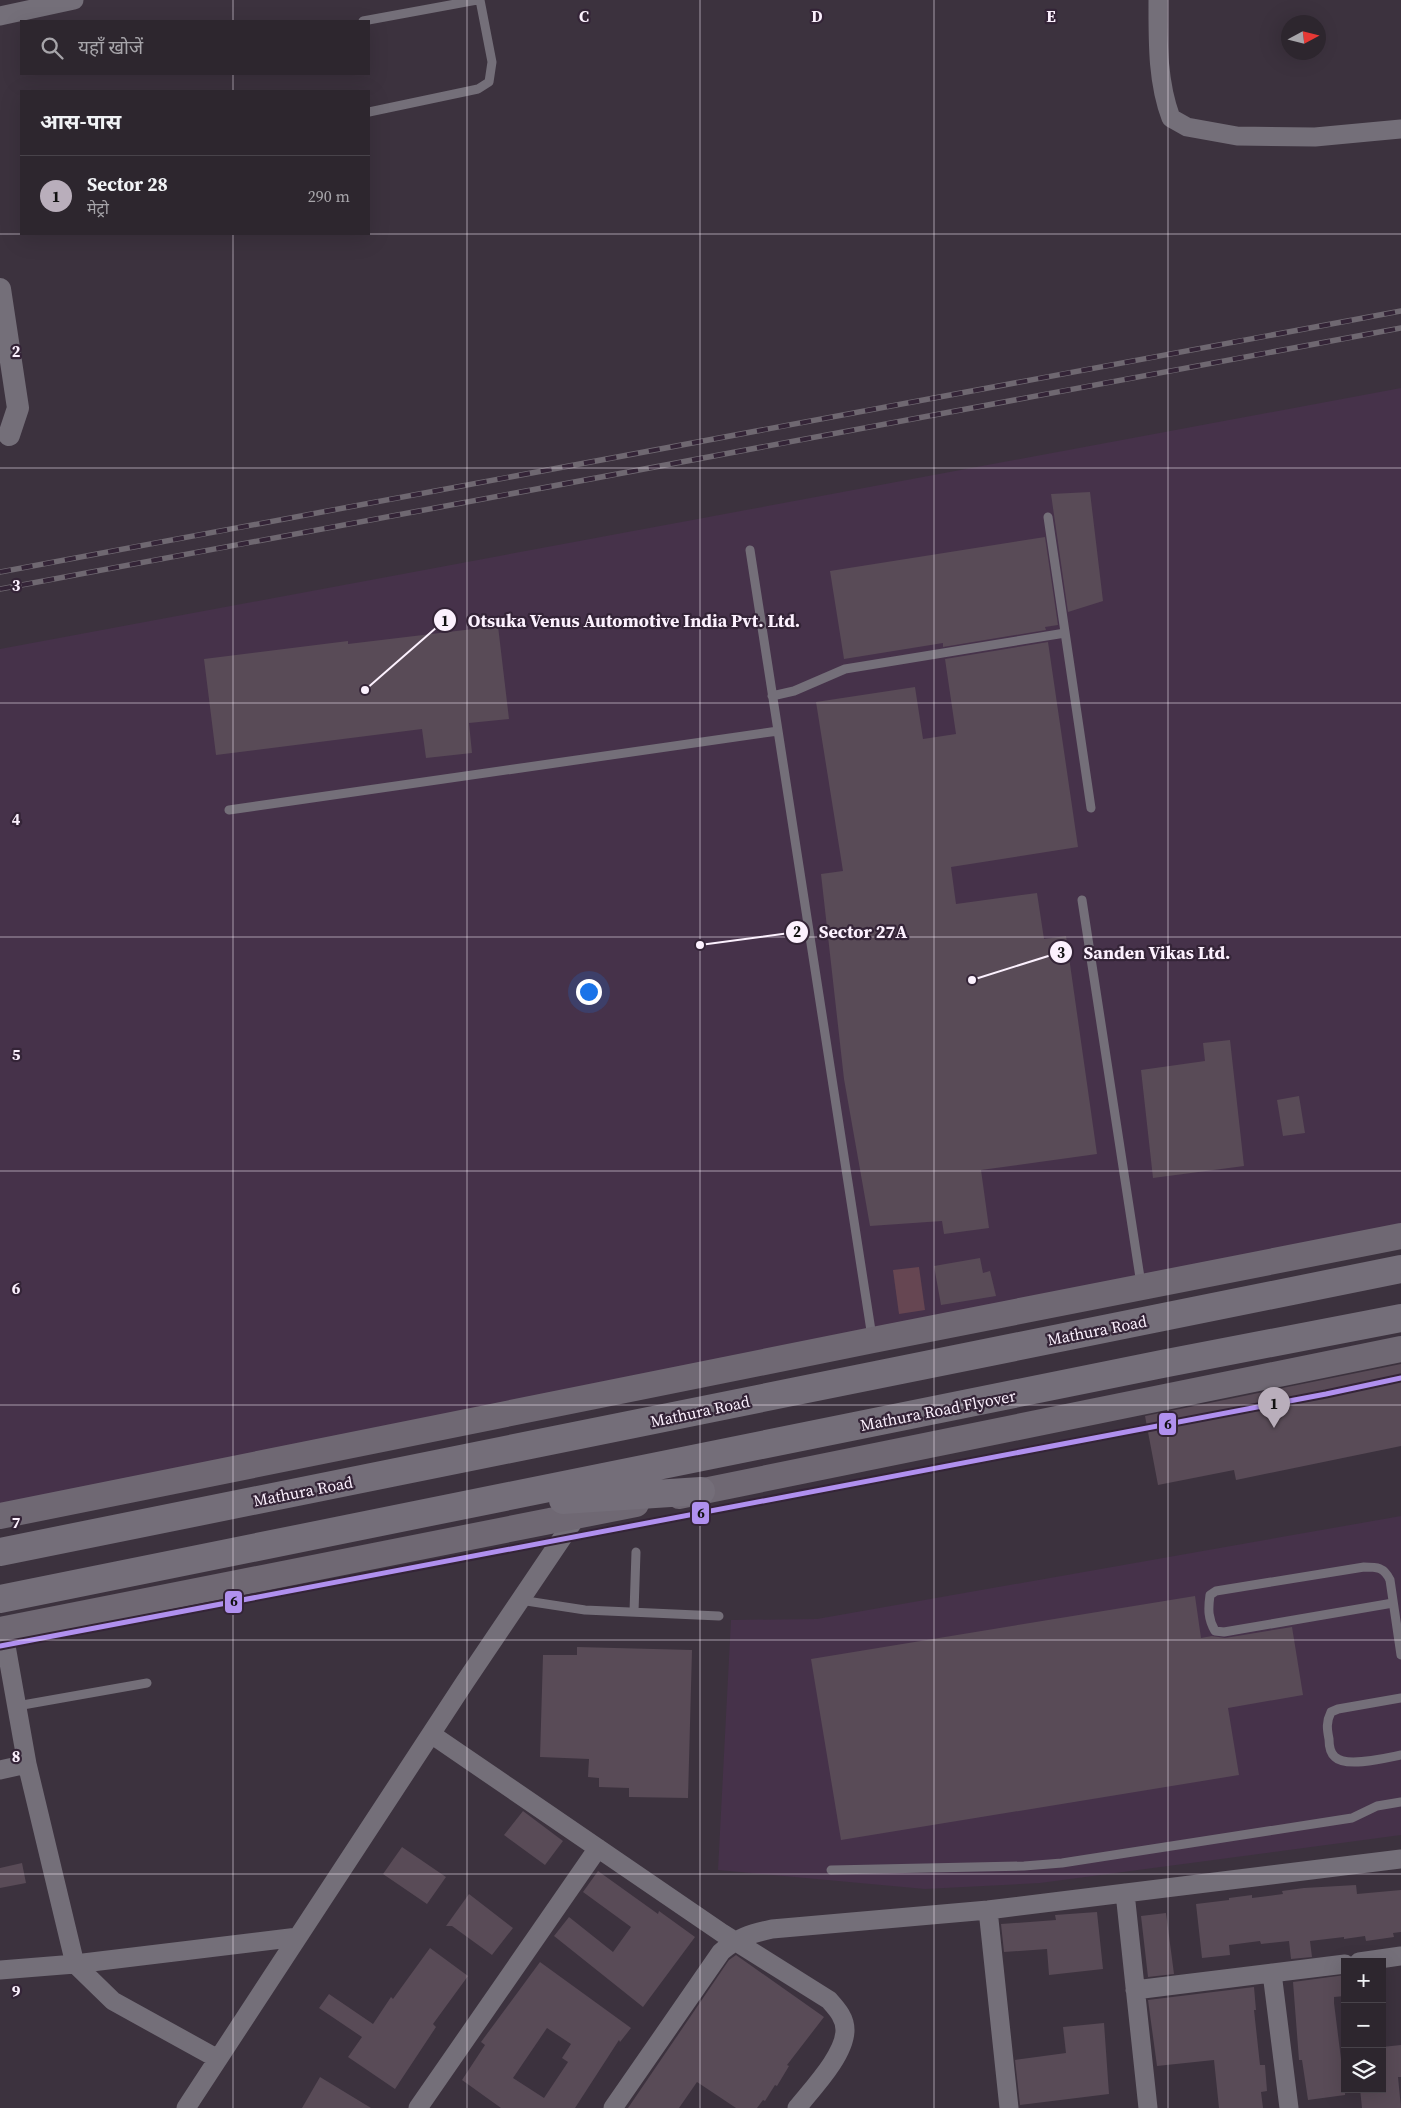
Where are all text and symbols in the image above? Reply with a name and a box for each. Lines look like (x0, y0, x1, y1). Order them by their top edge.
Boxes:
text: C (579, 5, 589, 27)
text: D (811, 5, 823, 27)
text: E (1046, 5, 1056, 27)
north arrow (1281, 15, 1326, 60)
search box (20, 20, 370, 75)
icon: search (38, 34, 66, 62)
text: यहाँ खोजें (78, 34, 143, 60)
text: आस-पास (40, 107, 121, 136)
text: Sector 28 (87, 171, 168, 197)
text: 1 (52, 185, 60, 207)
text: 290 m (308, 185, 350, 207)
text: मेट्रो (87, 197, 109, 219)
text: 2 (12, 340, 21, 362)
text: 3 (12, 574, 21, 596)
callout: Otsuka Venus Automotive India Pvt. Ltd. (432, 604, 810, 637)
text: Otsuka Venus Automotive India Pvt. Ltd. (468, 608, 800, 633)
text: 1 (441, 610, 449, 631)
text: 4 (12, 808, 21, 830)
callout: Sector 27A (784, 915, 918, 948)
text: Sector 27A (819, 919, 907, 944)
text: 2 (793, 921, 801, 942)
callout: Sanden Vikas Ltd. (1048, 936, 1240, 969)
text: Sanden Vikas Ltd. (1084, 940, 1230, 965)
text: 3 (1057, 942, 1065, 963)
your location (576, 979, 602, 1005)
text: 5 (12, 1043, 21, 1065)
text: 6 (12, 1277, 21, 1299)
street label: Mathura Road (1045, 1310, 1149, 1350)
street label: Mathura Road Flyover (858, 1384, 1018, 1436)
pin: 1 (1258, 1387, 1290, 1428)
street label: Mathura Road (648, 1390, 752, 1432)
line badge: 6 (1158, 1412, 1177, 1436)
text: 6 (1164, 1414, 1172, 1434)
street label: Mathura Road (251, 1471, 355, 1511)
line badge: 6 (691, 1501, 710, 1525)
text: 6 (697, 1503, 705, 1523)
text: 7 (12, 1511, 21, 1533)
line badge: 6 (224, 1590, 243, 1614)
text: 6 (230, 1591, 238, 1611)
text: 8 (12, 1745, 20, 1767)
map controls (1341, 1958, 1386, 2093)
button: + (1341, 1958, 1386, 2003)
text: 9 (12, 1980, 21, 2002)
button: − (1341, 2003, 1386, 2048)
button: layers (1341, 2048, 1386, 2093)

